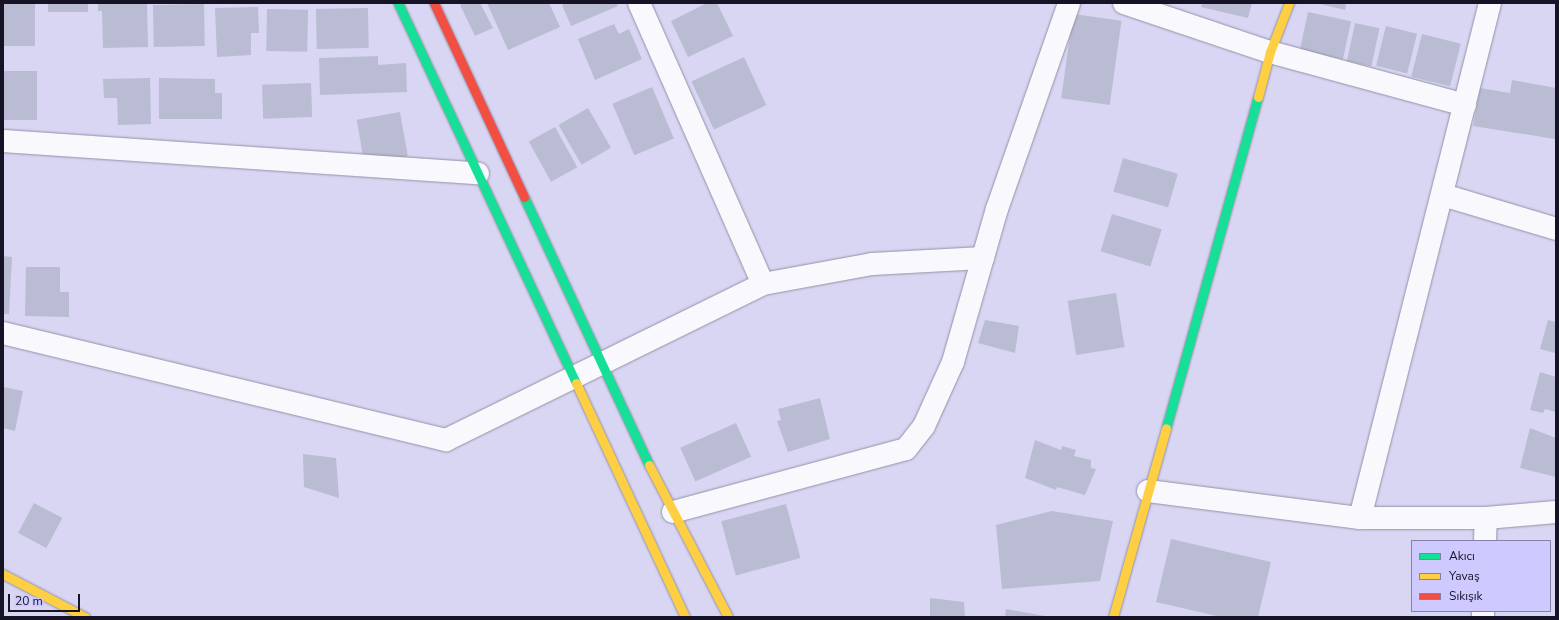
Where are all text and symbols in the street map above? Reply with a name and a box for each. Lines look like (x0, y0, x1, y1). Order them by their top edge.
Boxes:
legend (1411, 540, 1551, 612)
text: Akıcı (1449, 548, 1475, 564)
text: Yavaş (1449, 568, 1480, 584)
scale bar (10, 586, 82, 612)
text: Sıkışık (1449, 588, 1483, 604)
text: 20 m (15, 593, 43, 609)

